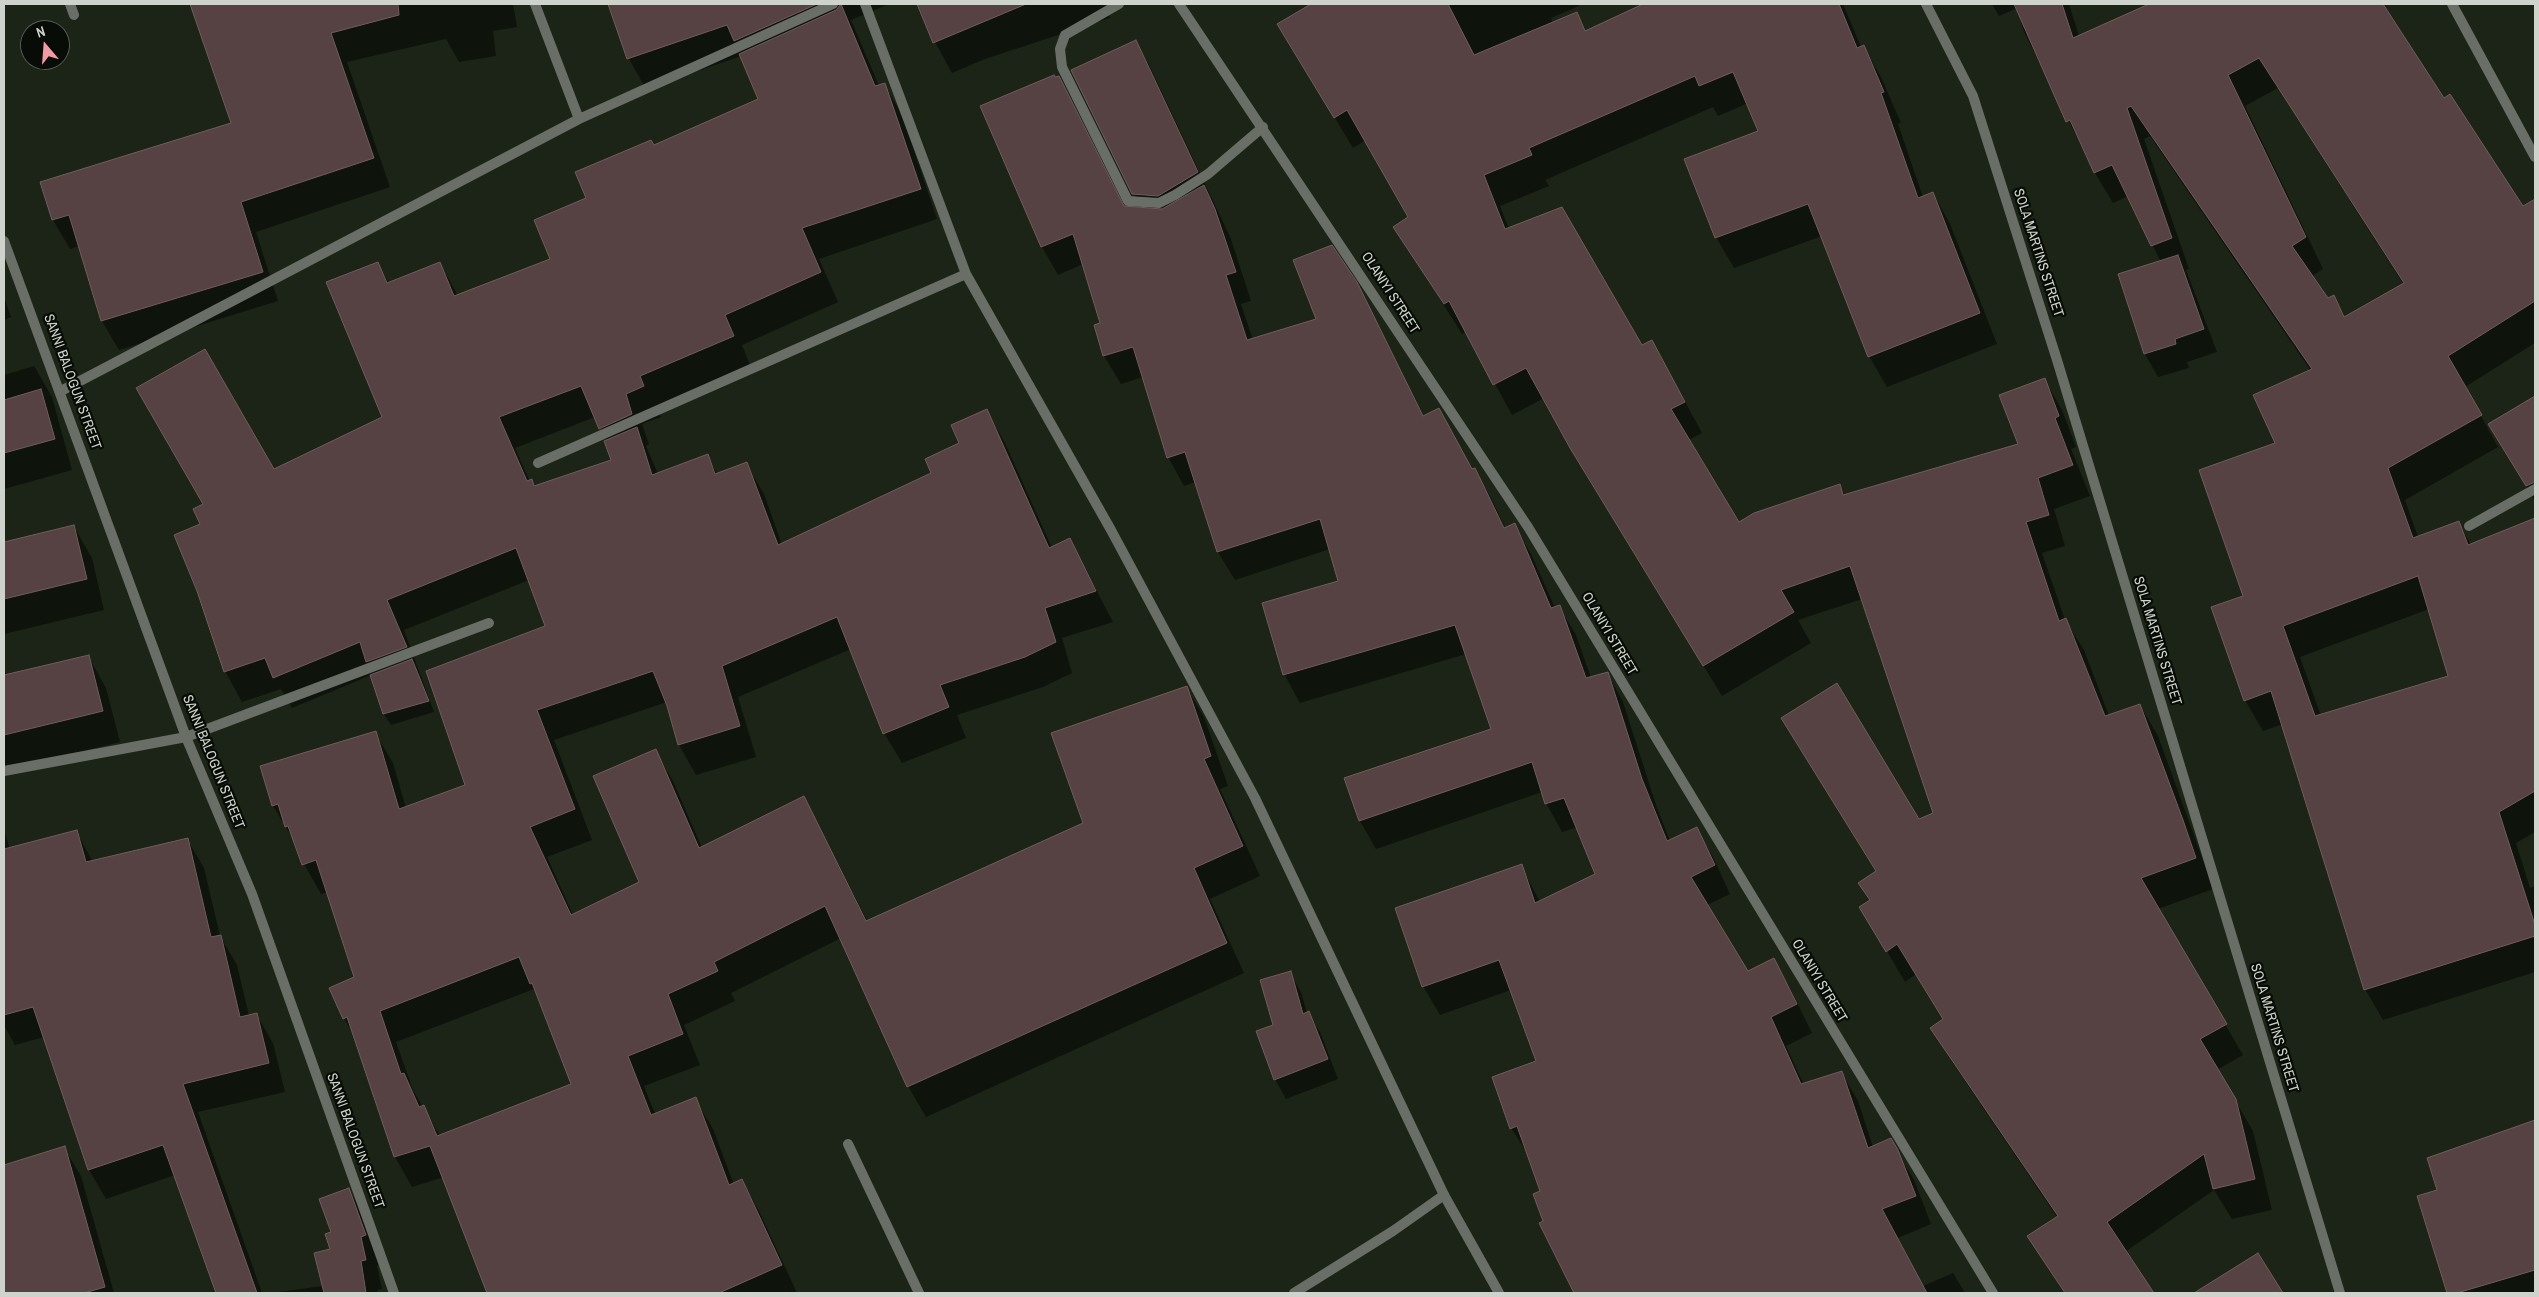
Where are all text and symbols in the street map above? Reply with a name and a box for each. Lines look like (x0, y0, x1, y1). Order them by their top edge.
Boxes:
north arrow (20, 20, 70, 70)
text: N (34, 22, 47, 42)
street label: SOLA MARTINS STREET (2009, 187, 2067, 319)
street label: OLANIYI STREET (1357, 249, 1423, 337)
street label: SANNI BALOGUN STREET (40, 312, 104, 452)
street label: SOLA MARTINS STREET (2129, 575, 2185, 707)
street label: OLANIYI STREET (1578, 589, 1640, 679)
street label: SANNI BALOGUN STREET (178, 693, 248, 831)
street label: OLANIYI STREET (1788, 936, 1850, 1026)
street label: SOLA MARTINS STREET (2246, 962, 2302, 1094)
street label: SANNI BALOGUN STREET (323, 1071, 387, 1211)

